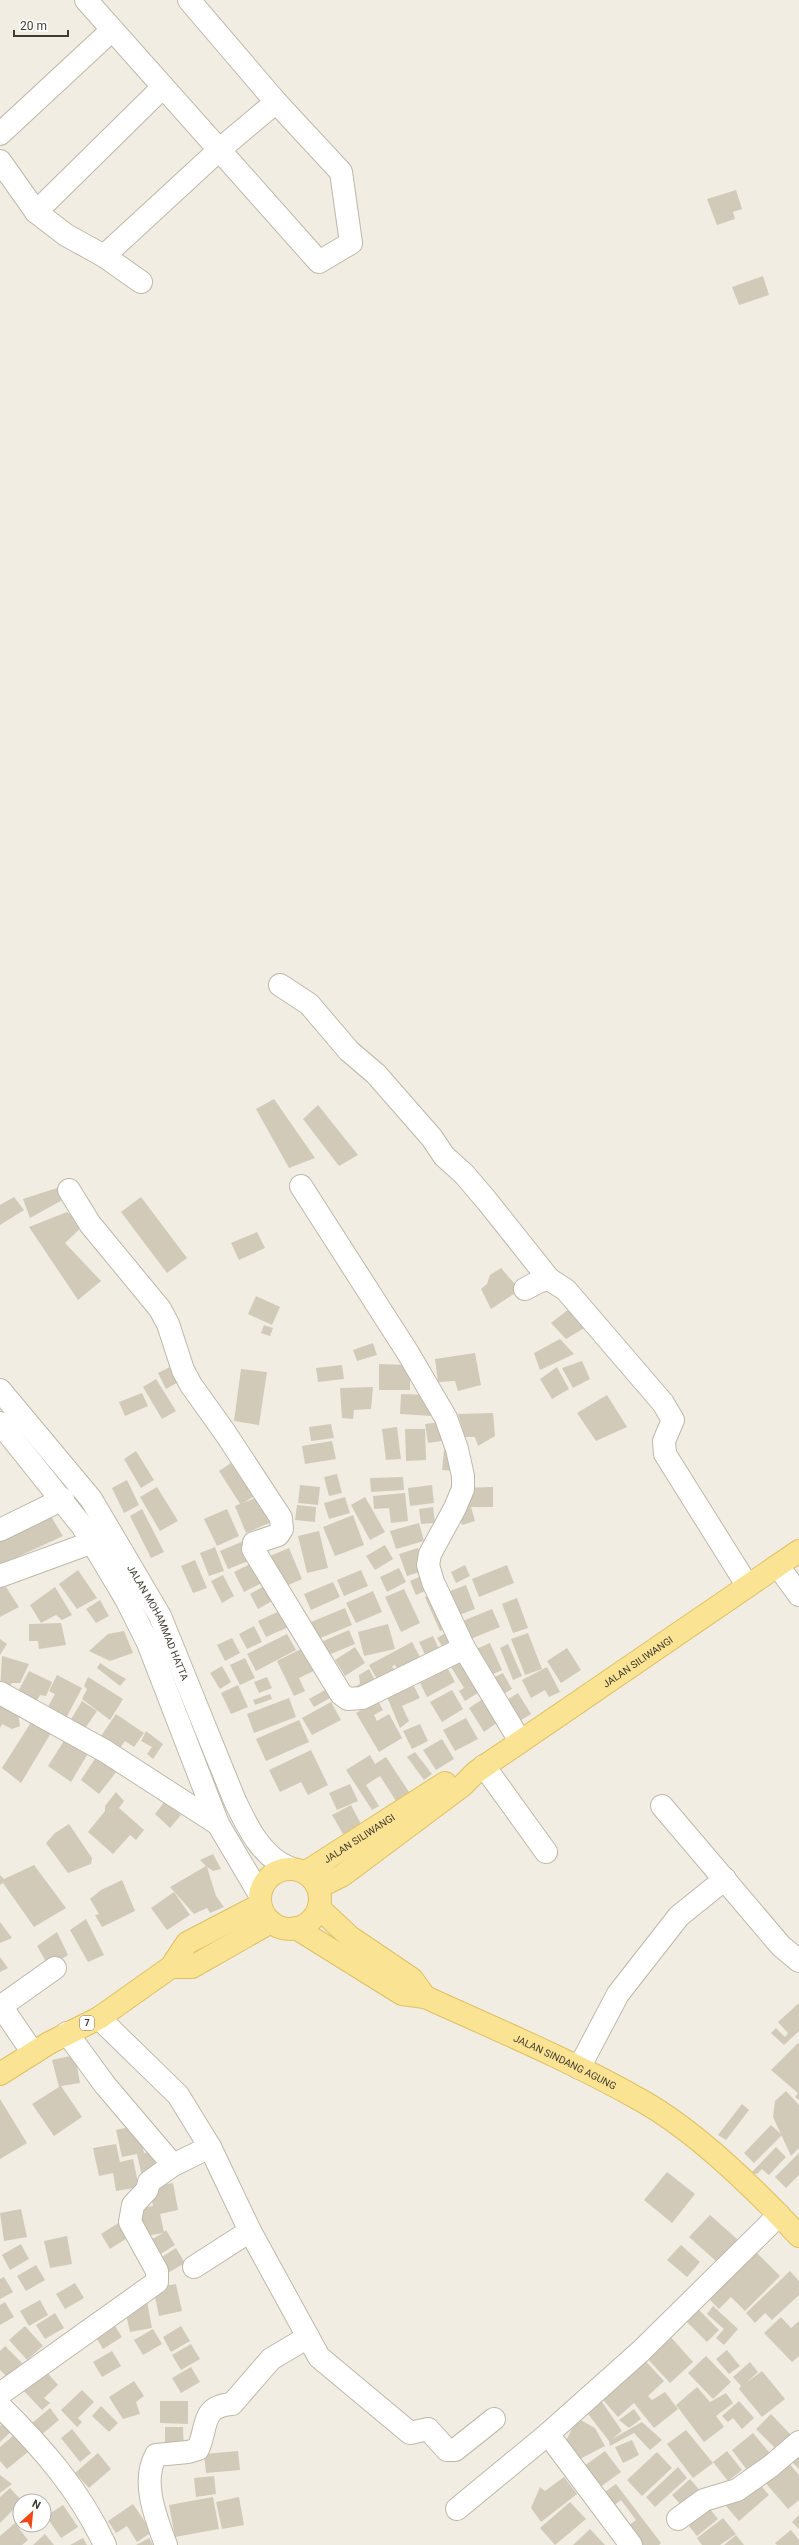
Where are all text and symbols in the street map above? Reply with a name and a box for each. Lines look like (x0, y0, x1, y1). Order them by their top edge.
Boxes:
scale bar (14, 12, 68, 38)
text: 20 m (20, 19, 47, 33)
street label: JALAN MOHAMMAD HATTA (125, 1563, 191, 1683)
street label: JALAN SILIWANGI (601, 1634, 675, 1690)
street label: JALAN SILIWANGI (322, 1812, 397, 1865)
road number: 7 (80, 2016, 94, 2030)
street label: JALAN SINDANG AGUNG (512, 2033, 618, 2092)
north arrow (12, 2493, 52, 2533)
text: N (30, 2497, 43, 2512)

